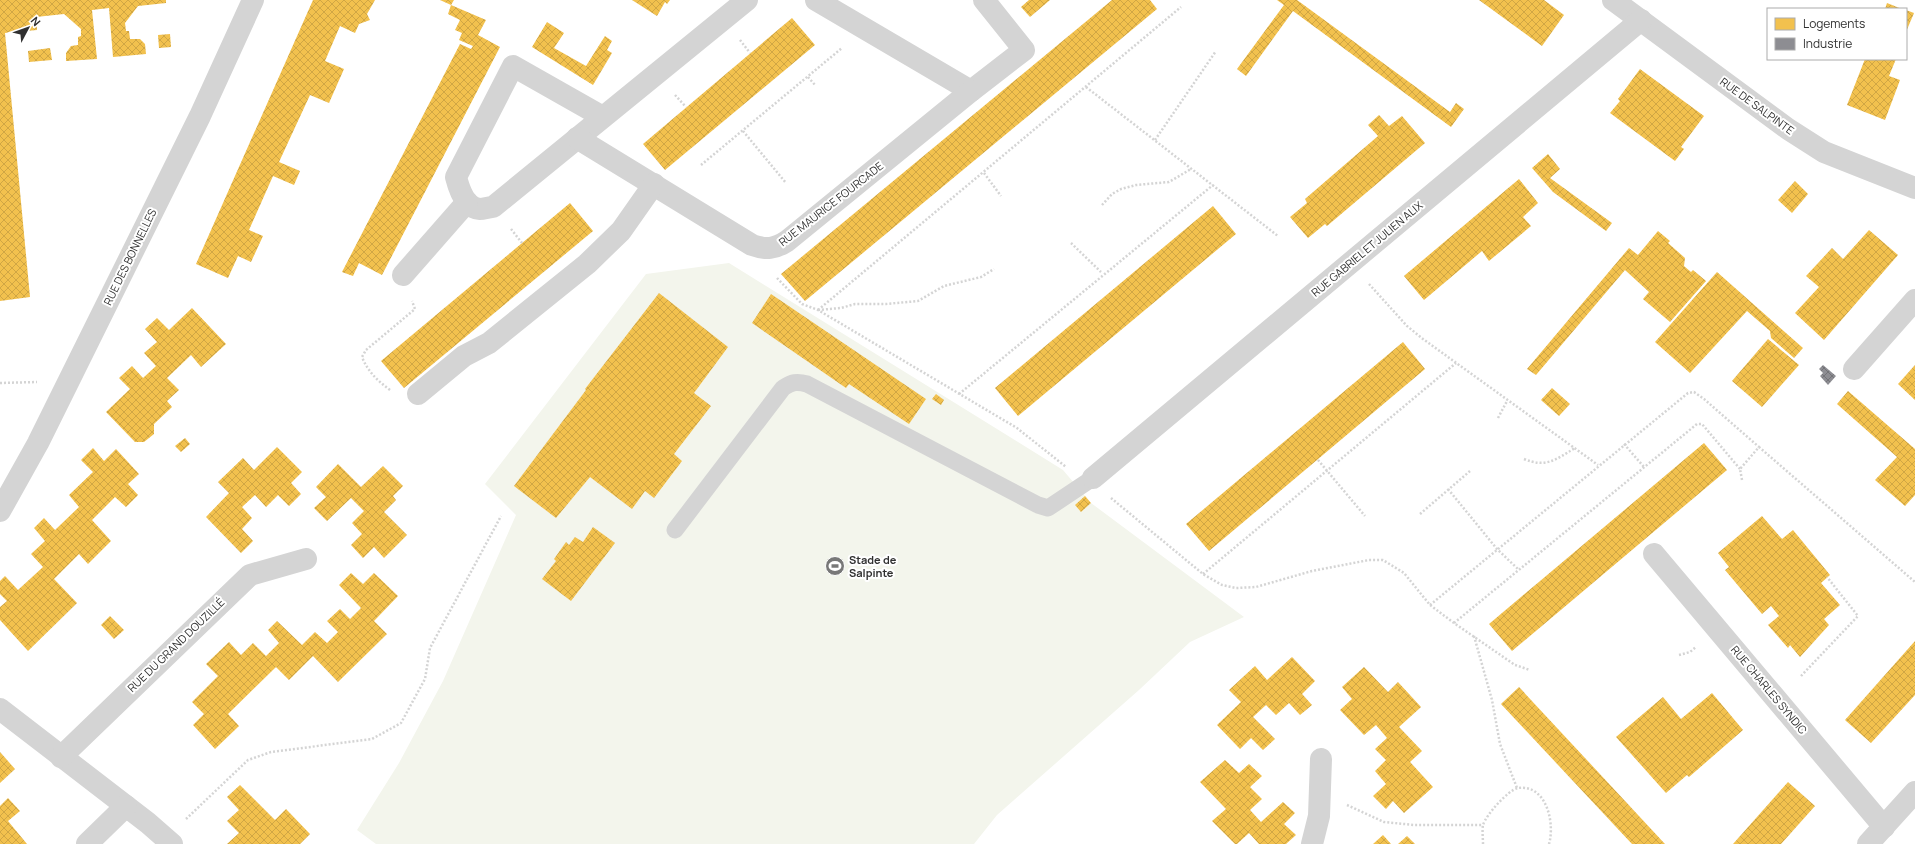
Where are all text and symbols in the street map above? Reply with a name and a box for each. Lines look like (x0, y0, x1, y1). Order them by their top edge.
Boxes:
north arrow (8, 8, 48, 48)
legend (1767, 8, 1907, 60)
text: N (28, 13, 44, 29)
text: Logements (1803, 15, 1865, 32)
text: Industrie (1803, 35, 1852, 52)
street label: RUE DE SALPINTE (1717, 74, 1797, 138)
street label: RUE MAURICE FOURCADE (775, 158, 886, 249)
street label: RUE GABRIEL ET JULIEN ALIX (1308, 197, 1426, 300)
street label: RUE DES BONNELLES (100, 206, 160, 307)
place label: Stade de Salpinte (849, 552, 897, 580)
sports icon: Stade de Salpinte (824, 555, 846, 577)
street label: RUE DU GRAND DOUZILLÉ (124, 594, 227, 695)
street label: RUE CHARLES SYNDIC (1728, 642, 1811, 737)

